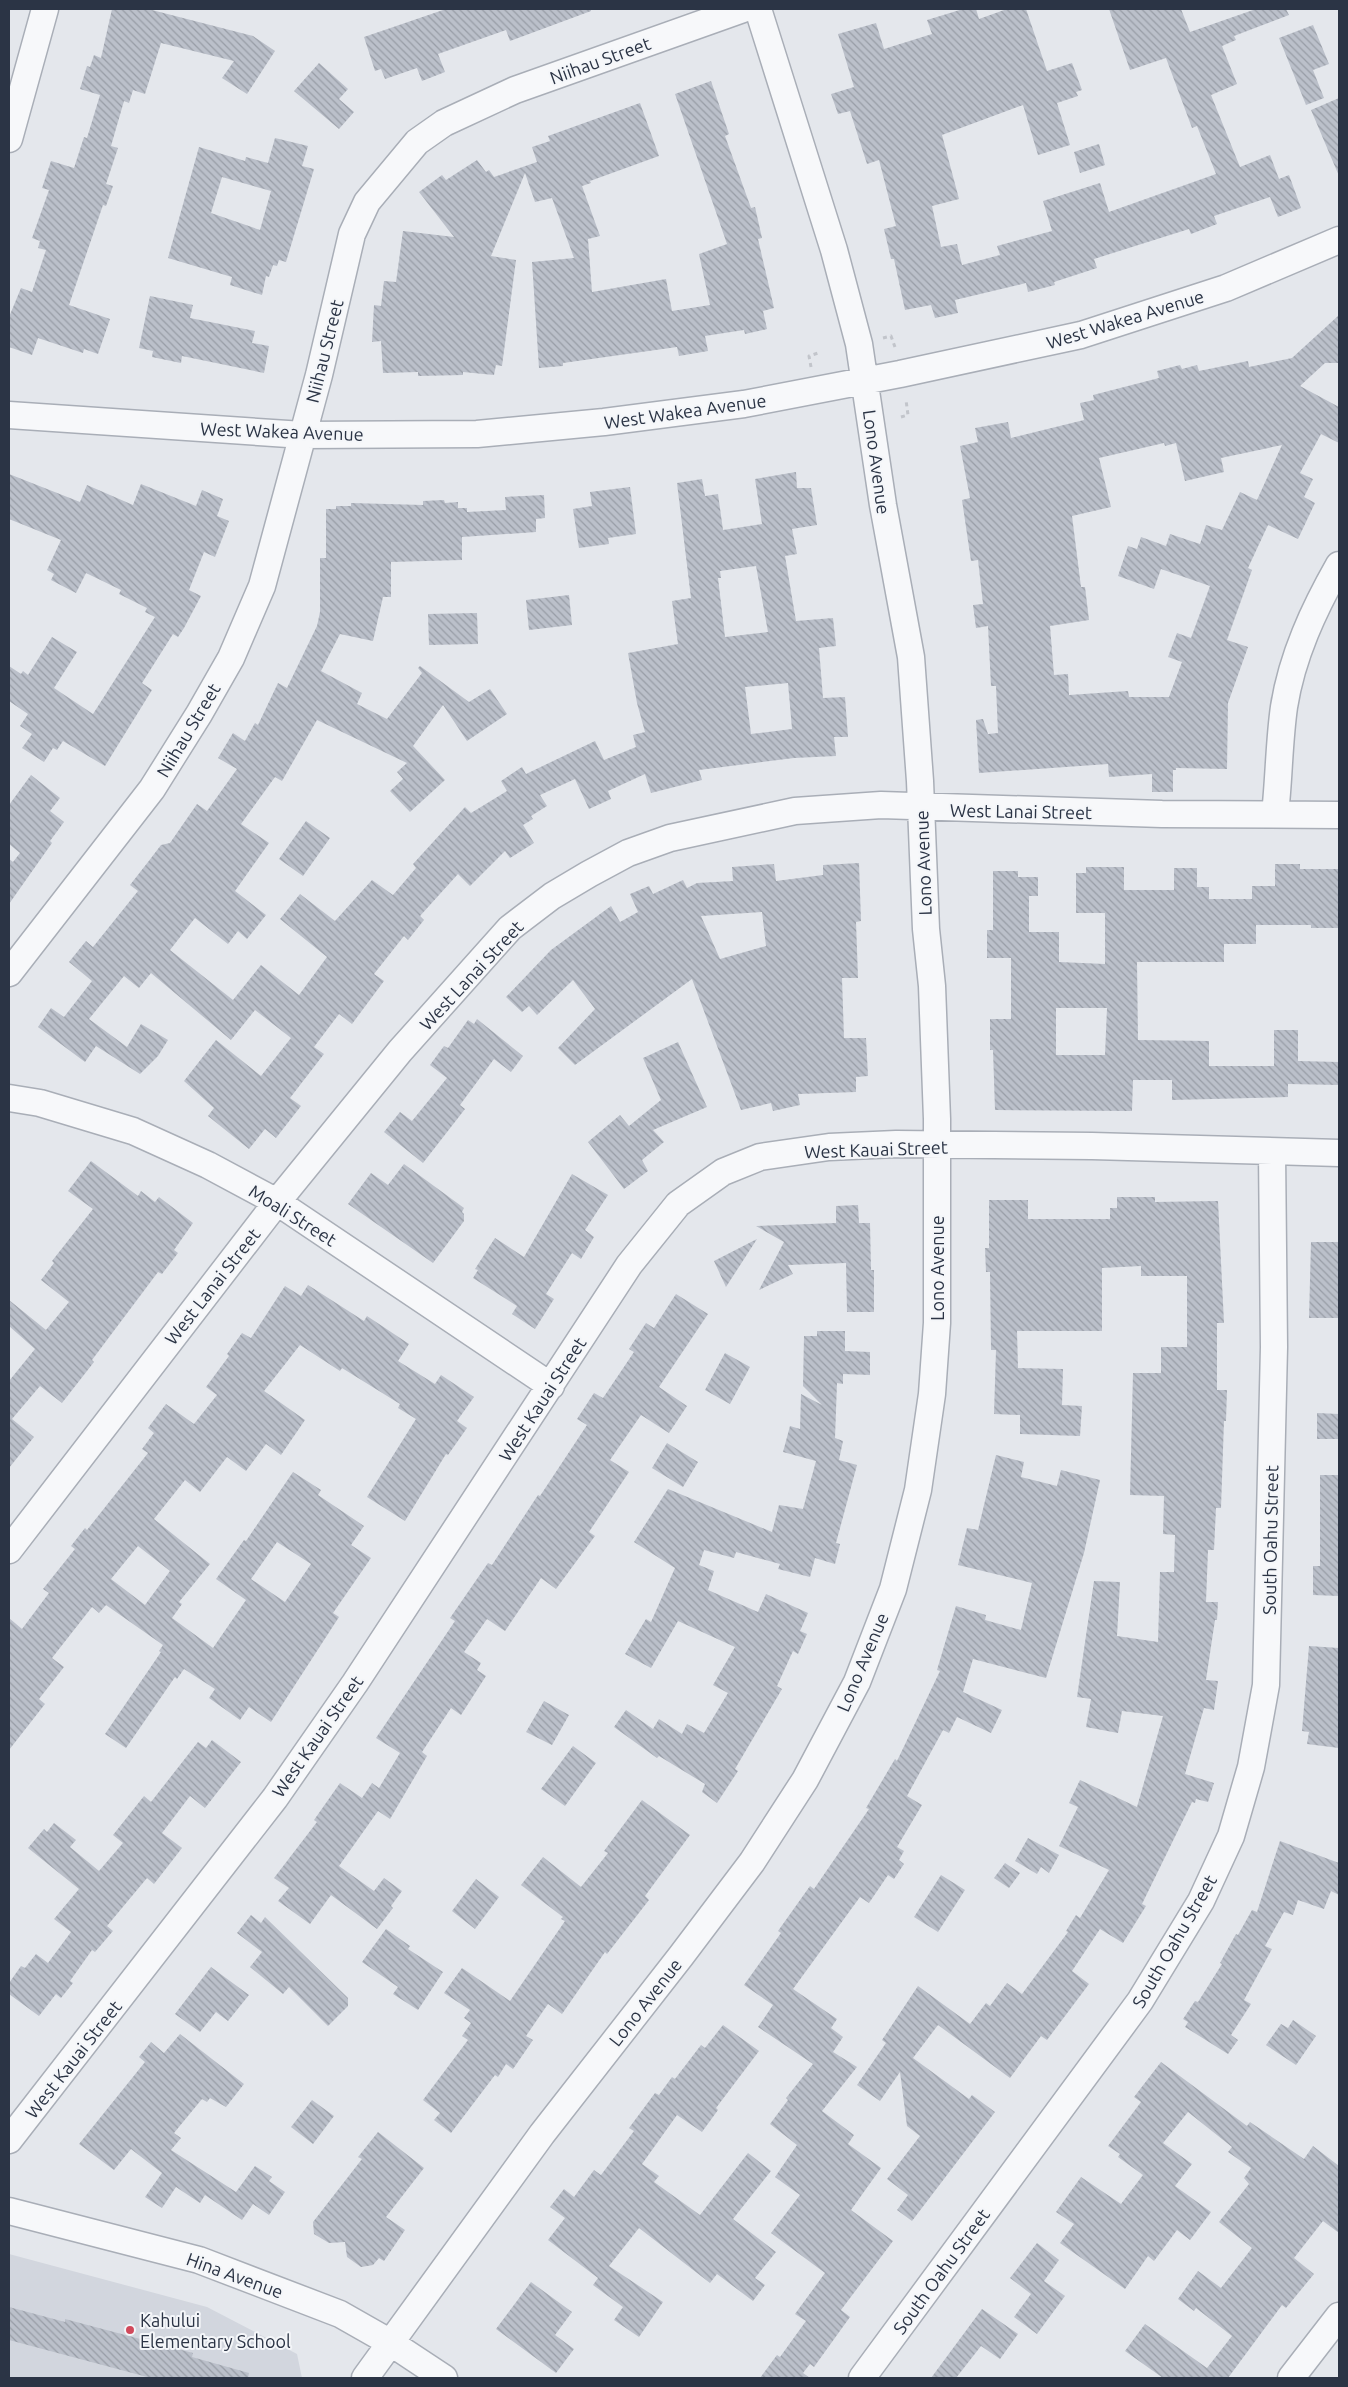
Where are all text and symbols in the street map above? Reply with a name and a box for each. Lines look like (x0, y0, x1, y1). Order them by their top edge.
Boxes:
street label: Niihau Street (547, 33, 653, 87)
street label: West Wakea Avenue (1044, 286, 1206, 352)
street label: Niihau Street (301, 297, 347, 405)
street label: West Wakea Avenue (603, 390, 767, 432)
street label: Lono Avenue (860, 408, 894, 516)
street label: West Wakea Avenue (200, 418, 364, 444)
street label: Niihau Street (152, 680, 224, 780)
street label: West Lanai Street (950, 800, 1092, 822)
street label: Lono Avenue (911, 810, 935, 916)
street label: West Lanai Street (415, 916, 527, 1034)
street label: West Kauai Street (804, 1136, 948, 1162)
street label: Moali Street (246, 1180, 340, 1250)
street label: Lono Avenue (927, 1215, 947, 1321)
street label: West Lanai Street (160, 1224, 264, 1348)
street label: West Kauai Street (494, 1333, 590, 1465)
street label: South Oahu Street (1259, 1465, 1281, 1615)
street label: Lono Avenue (832, 1610, 892, 1714)
street label: West Kauai Street (268, 1671, 366, 1801)
street label: South Oahu Street (1128, 1871, 1220, 2011)
street label: Lono Avenue (605, 1954, 685, 2050)
street label: West Kauai Street (21, 1996, 125, 2122)
street label: South Oahu Street (889, 2204, 993, 2338)
street label: Hina Avenue (184, 2248, 286, 2302)
place label: Kahului Elementary School (140, 2310, 291, 2351)
marker: Kahului Elementary School (124, 2324, 136, 2336)

